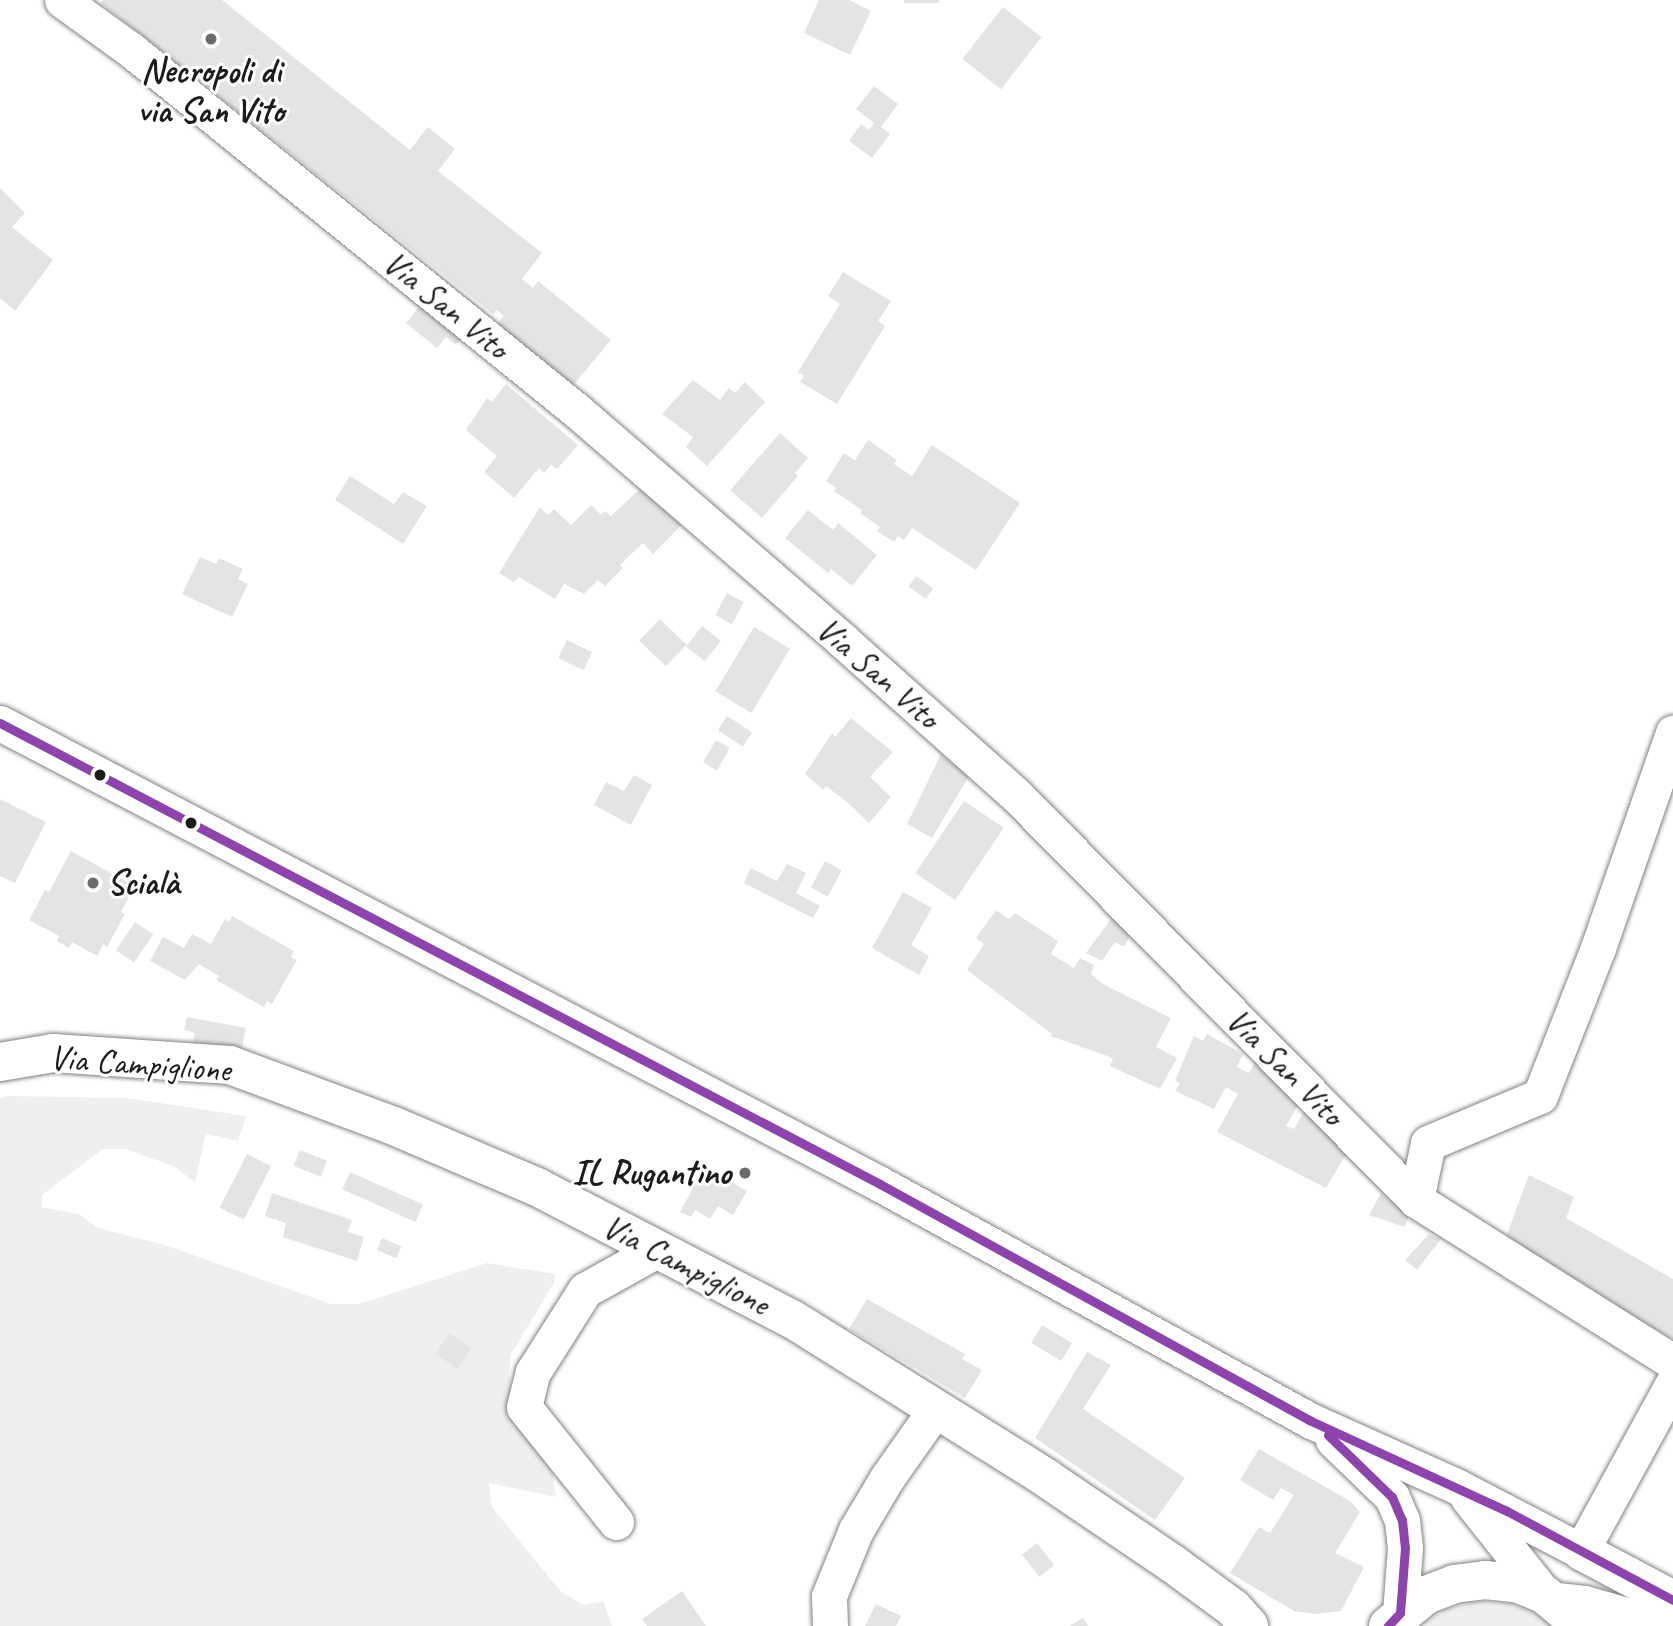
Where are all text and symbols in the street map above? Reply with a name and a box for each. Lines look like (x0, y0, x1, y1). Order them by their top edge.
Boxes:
marker: Necropoli di via San Vito (203, 31, 219, 47)
place label: Necropoli di via San Vito (138, 50, 284, 132)
street label: Via San Vito (374, 241, 518, 369)
street label: Via San Vito (808, 608, 948, 738)
unlabelled marker (93, 768, 107, 782)
unlabelled marker (184, 816, 198, 830)
place label: Scialà (107, 862, 179, 904)
marker: Scialà (85, 875, 101, 891)
street label: Via San Vito (1217, 999, 1353, 1135)
street label: Via Campiglione (48, 1037, 232, 1091)
place label: IL Rugantino (572, 1152, 731, 1194)
marker: IL Rugantino (737, 1165, 753, 1181)
street label: Via Campiglione (595, 1205, 777, 1325)

